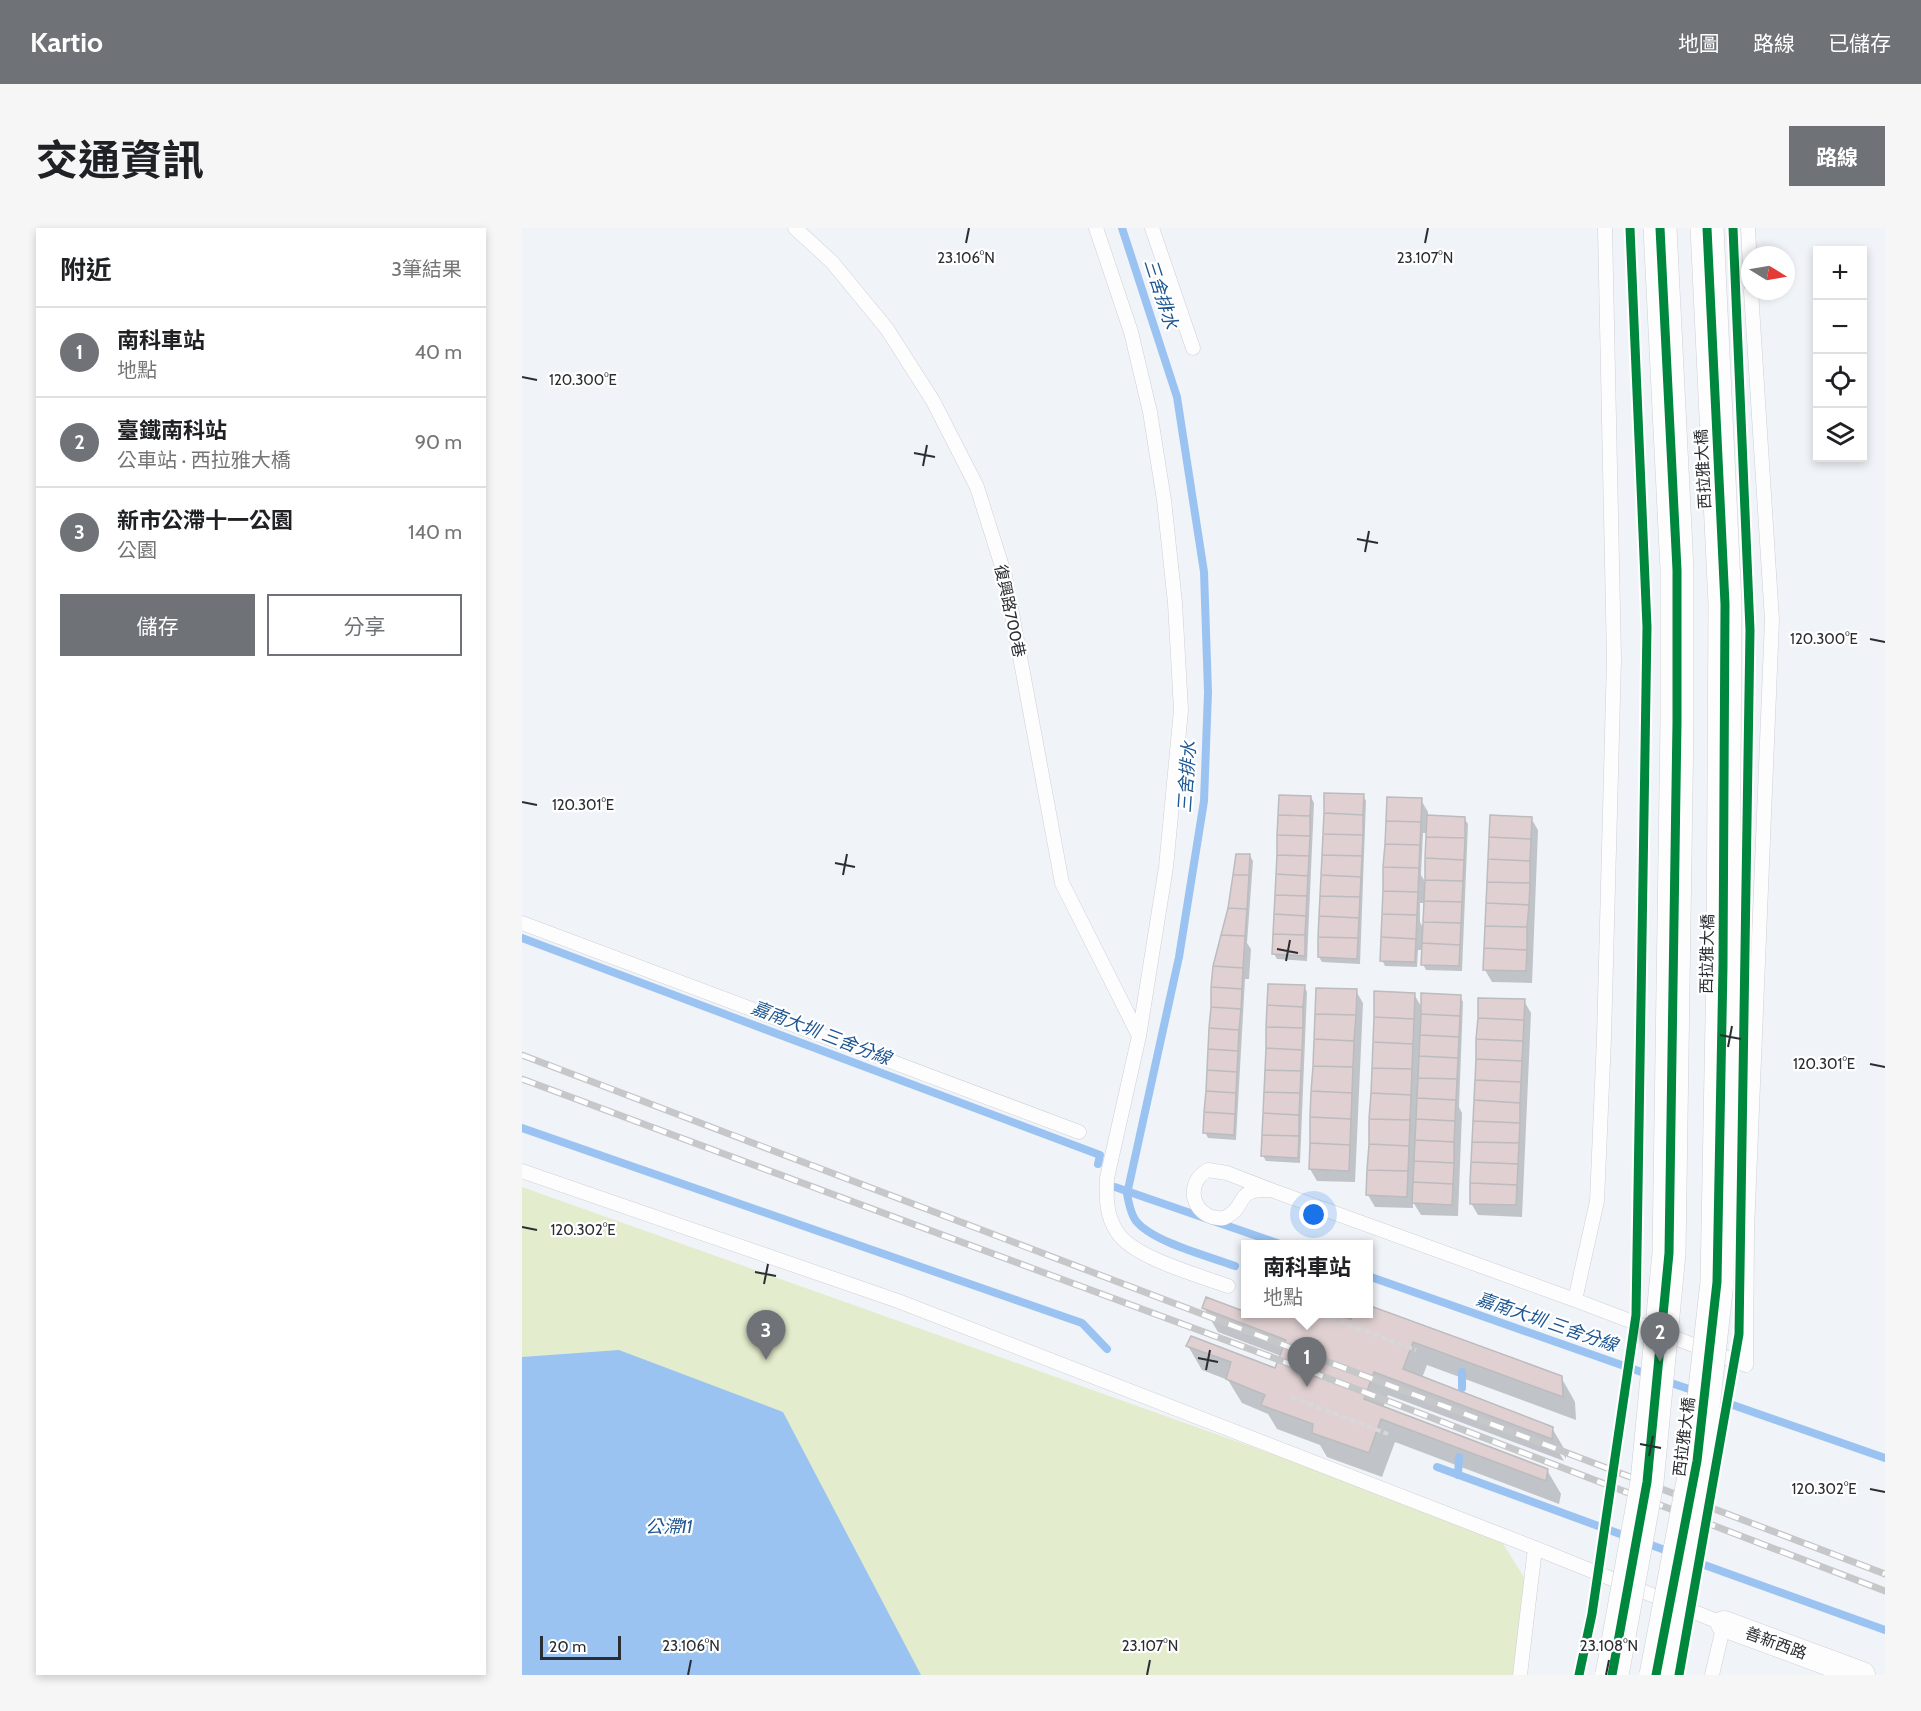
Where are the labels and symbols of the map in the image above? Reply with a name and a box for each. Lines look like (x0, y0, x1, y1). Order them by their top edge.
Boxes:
north arrow (1741, 246, 1795, 300)
text: 23.106°N (937, 249, 995, 267)
text: 23.107°N (1397, 249, 1453, 267)
water label: 三舍排水 (1139, 256, 1183, 333)
text: 120.300°E (549, 371, 617, 389)
street label: 西拉雅大橋 (1691, 429, 1715, 509)
street label: 復興路700巷 (991, 563, 1029, 659)
text: 120.300°E (1790, 630, 1858, 648)
water label: 三舍排水 (1174, 739, 1201, 814)
text: 120.301°E (552, 796, 614, 814)
street label: 西拉雅大橋 (1697, 914, 1717, 994)
water label: 嘉南大圳 三舍分線 (748, 996, 896, 1070)
text: 120.301°E (1793, 1055, 1855, 1073)
your location (1299, 1200, 1328, 1229)
text: 120.302°E (550, 1221, 616, 1239)
water label: 嘉南大圳 三舍分線 (1474, 1288, 1622, 1357)
pin: 3 (746, 1310, 786, 1360)
pin: 2 (1640, 1312, 1680, 1362)
pin: 1 (1288, 1338, 1326, 1387)
street label: 西拉雅大橋 (1670, 1396, 1698, 1478)
text: 120.302°E (1791, 1480, 1857, 1498)
water label: 公滯11 (645, 1516, 693, 1538)
street label: 善新西路 (1743, 1623, 1809, 1663)
scale bar (540, 1633, 621, 1660)
text: 23.106°N (662, 1637, 720, 1655)
text: 23.107°N (1122, 1637, 1178, 1655)
text: 23.108°N (1580, 1637, 1638, 1655)

